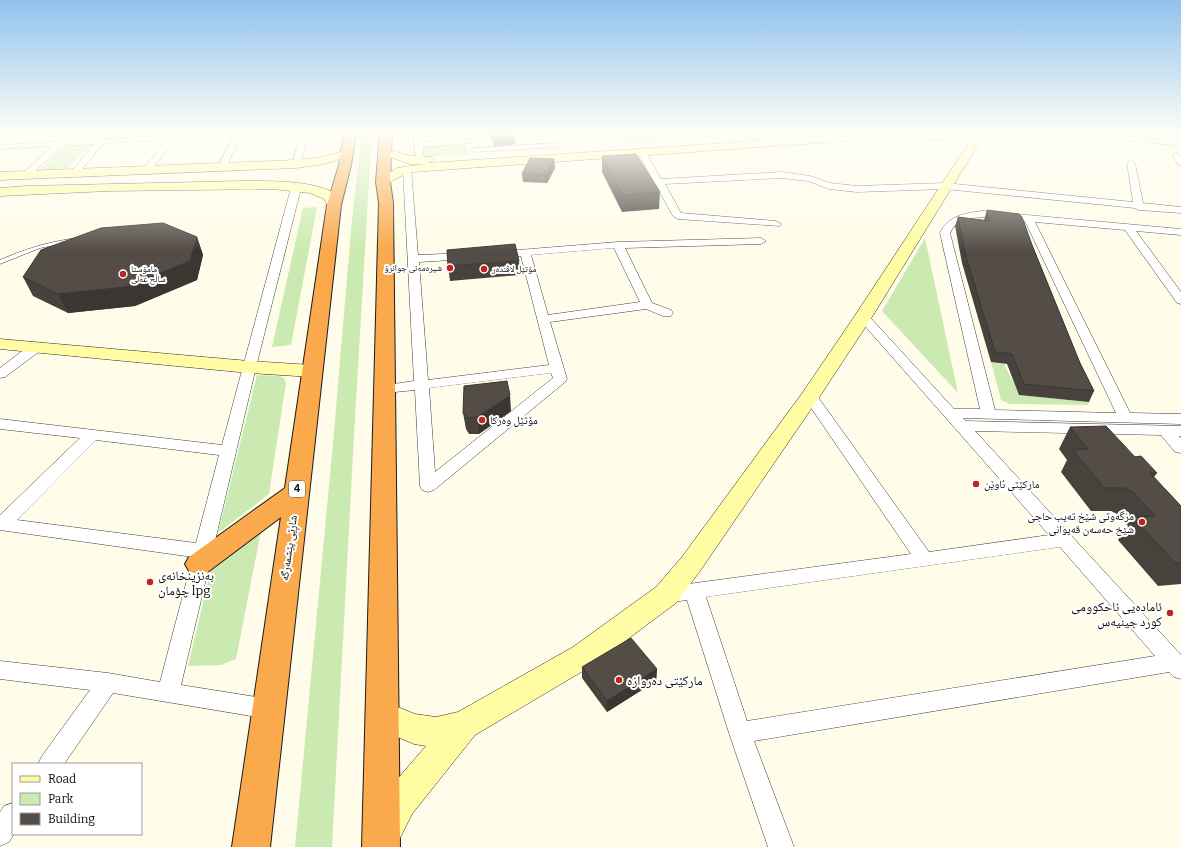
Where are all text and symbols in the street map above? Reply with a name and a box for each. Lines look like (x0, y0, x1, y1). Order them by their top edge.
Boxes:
place label: شیرەمەنی جوانرۆ (384, 263, 442, 273)
marker: شیرەمەنی جوانرۆ (445, 263, 455, 273)
place label: مامۆستا ساڵح عەلی (131, 264, 166, 285)
marker: مۆتێل لاڤندەر (479, 264, 489, 274)
place label: مۆتێل لاڤندەر (491, 264, 536, 274)
marker: مامۆستا ساڵح عەلی (118, 269, 128, 279)
place label: مۆتێل وەرکا (490, 414, 538, 427)
marker: مۆتێل وەرکا (477, 415, 487, 425)
place label: مارکێتی ئاوێن (984, 478, 1039, 491)
marker: مارکێتی ئاوێن (971, 479, 981, 489)
road number: 4 (289, 481, 305, 497)
place label: مزگەوتی شێخ تەیب حاجی شێخ حەسەن قەیوانی (1028, 510, 1134, 536)
street label: شاڕێی پێشمەرگە (278, 514, 302, 582)
marker: مزگەوتی شێخ تەیب حاجی شێخ حەسەن قەیوانی (1137, 517, 1147, 527)
place label: بەنزینخانەی چۆمان lpg (158, 568, 214, 599)
marker: بەنزینخانەی چۆمان lpg (145, 577, 155, 587)
place label: ئامادەیی ناحکوومی کورد جینیەس (1071, 599, 1163, 630)
marker: ئامادەیی ناحکوومی کورد جینیەس (1165, 608, 1175, 618)
place label: مارکێتی دەروازە (627, 673, 703, 689)
marker: مارکێتی دەروازە (614, 675, 624, 685)
legend (12, 763, 142, 835)
text: Road (48, 772, 76, 786)
text: Park (48, 792, 74, 806)
text: Building (48, 812, 95, 826)

